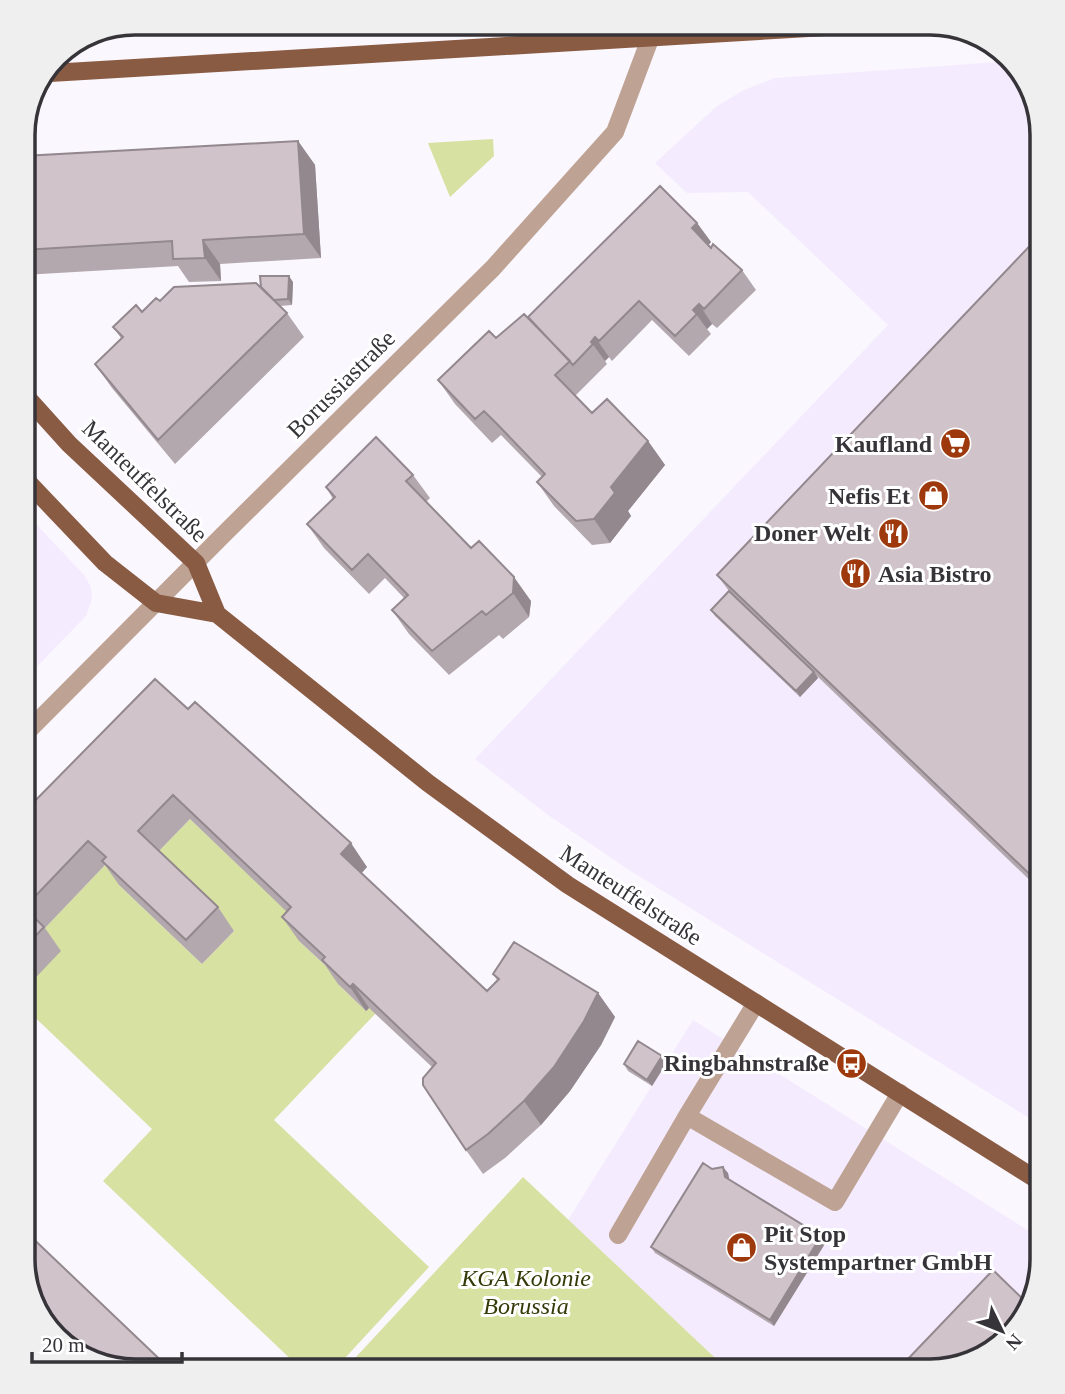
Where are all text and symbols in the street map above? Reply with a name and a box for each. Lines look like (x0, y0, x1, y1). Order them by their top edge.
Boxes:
street label: Borussiastraße (282, 325, 400, 443)
street label: Manteuffelstraße (77, 415, 213, 547)
supermarket icon: Kaufland (938, 427, 972, 461)
place label: Kaufland (835, 431, 933, 457)
shop icon: Nefis Et (916, 479, 950, 513)
place label: Nefis Et (828, 483, 910, 509)
restaurant icon: Doner Welt (877, 516, 911, 550)
place label: Doner Welt (754, 520, 871, 546)
restaurant icon: Asia Bistro (838, 557, 872, 591)
place label: Asia Bistro (878, 561, 992, 587)
street label: Manteuffelstraße (555, 840, 707, 950)
bus stop icon: Ringbahnstraße (835, 1046, 869, 1080)
place label: Ringbahnstraße (664, 1050, 829, 1076)
place label: Pit Stop Systempartner GmbH (764, 1221, 993, 1275)
shop icon: Pit Stop Systempartner GmbH (724, 1231, 758, 1265)
park label: KGA Kolonie Borussia (460, 1265, 591, 1319)
north arrow (967, 1296, 1037, 1366)
scale bar (32, 1320, 182, 1364)
text: N (1002, 1330, 1026, 1355)
text: 20 m (42, 1333, 85, 1357)

